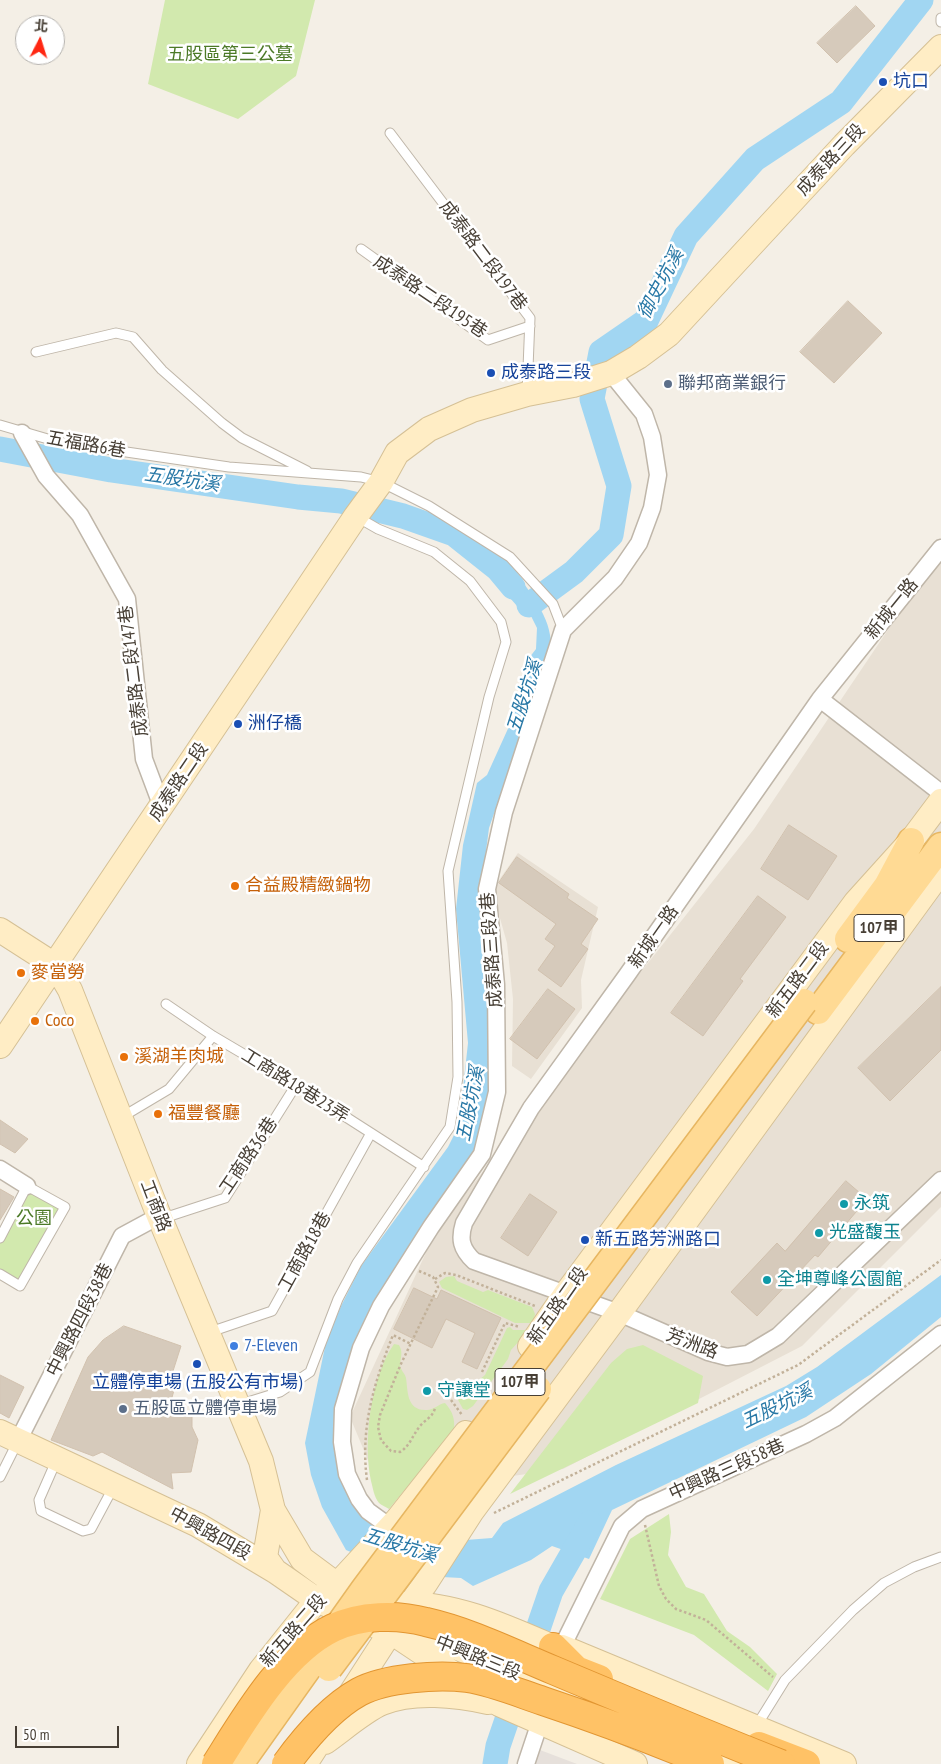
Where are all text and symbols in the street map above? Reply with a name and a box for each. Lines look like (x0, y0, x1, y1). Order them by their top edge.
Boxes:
north arrow (15, 15, 65, 65)
text: 北 (33, 16, 49, 36)
park label: 五股區第三公墓 (167, 44, 293, 66)
place label: 坑口 (893, 71, 929, 93)
marker: 坑口 (877, 76, 889, 88)
street label: 成泰路三段 (792, 120, 870, 200)
street label: 成泰路二段197巷 (435, 197, 531, 315)
water label: 御史坑溪 (633, 245, 689, 323)
street label: 成泰路二段195巷 (369, 251, 491, 343)
place label: 成泰路三段 (501, 362, 591, 384)
marker: 成泰路三段 (485, 367, 497, 379)
place label: 聯邦商業銀行 (678, 373, 786, 395)
marker: 聯邦商業銀行 (662, 378, 674, 390)
street label: 五福路6巷 (45, 427, 127, 463)
water label: 五股坑溪 (143, 463, 221, 497)
street label: 新城一路 (861, 574, 923, 644)
street label: 成泰路二段147巷 (115, 604, 153, 738)
water label: 五股坑溪 (502, 657, 548, 737)
place label: 洲仔橋 (248, 713, 302, 735)
marker: 洲仔橋 (232, 718, 244, 730)
street label: 成泰路二段 (145, 739, 213, 825)
place label: 合益殿精緻鍋物 (245, 875, 371, 897)
marker: 合益殿精緻鍋物 (229, 880, 241, 892)
street label: 成泰路三段2巷 (477, 891, 507, 1009)
street label: 新城一路 (625, 901, 683, 973)
road number: 107甲 (854, 914, 904, 941)
street label: 新五路二段 (762, 938, 834, 1022)
place label: 麥當勞 (31, 962, 85, 984)
marker: 麥當勞 (15, 967, 27, 979)
place label: Coco (45, 1010, 74, 1032)
marker: Coco (29, 1015, 41, 1027)
street label: 工商路18巷23弄 (237, 1044, 353, 1128)
place label: 溪湖羊肉城 (134, 1046, 224, 1068)
marker: 溪湖羊肉城 (118, 1051, 130, 1063)
water label: 五股坑溪 (453, 1065, 489, 1143)
place label: 福豐餐廳 (168, 1103, 240, 1125)
marker: 福豐餐廳 (152, 1108, 164, 1120)
street label: 工商路36巷 (215, 1113, 283, 1199)
street label: 工商路 (135, 1177, 175, 1235)
place label: 永筑 (854, 1193, 890, 1215)
marker: 永筑 (838, 1198, 850, 1210)
park label: 公園 (16, 1208, 52, 1230)
street label: 工商路18巷 (274, 1208, 336, 1296)
place label: 光盛馥玉 (829, 1222, 901, 1244)
marker: 光盛馥玉 (813, 1227, 825, 1239)
place label: 新五路芳洲路口 (595, 1229, 721, 1251)
marker: 新五路芳洲路口 (579, 1234, 591, 1246)
street label: 中興路四段38巷 (42, 1260, 118, 1380)
street label: 新五路二段 (523, 1263, 593, 1349)
place label: 全坤尊峰公園館 (777, 1269, 903, 1291)
marker: 全坤尊峰公園館 (761, 1274, 773, 1286)
street label: 芳洲路 (663, 1324, 721, 1364)
place label: 7-Eleven (244, 1335, 298, 1357)
marker: 7-Eleven (228, 1340, 240, 1352)
marker: 立體停車場 (五股公有市場) (191, 1358, 203, 1370)
road number: 107甲 (495, 1368, 545, 1395)
place label: 立體停車場 (五股公有市場) (92, 1372, 302, 1394)
place label: 守讓堂 (437, 1380, 491, 1402)
water label: 五股坑溪 (738, 1380, 816, 1434)
marker: 守讓堂 (421, 1385, 433, 1397)
place label: 五股區立體停車場 (133, 1398, 277, 1420)
marker: 五股區立體停車場 (117, 1403, 129, 1415)
street label: 中興路三段58巷 (666, 1435, 788, 1505)
street label: 中興路四段 (165, 1503, 255, 1565)
water label: 五股坑溪 (360, 1524, 440, 1568)
street label: 新五路二段 (256, 1590, 332, 1672)
street label: 中興路三段 (432, 1631, 524, 1685)
scale bar (18, 1716, 121, 1748)
text: 50 m (23, 1725, 49, 1744)

